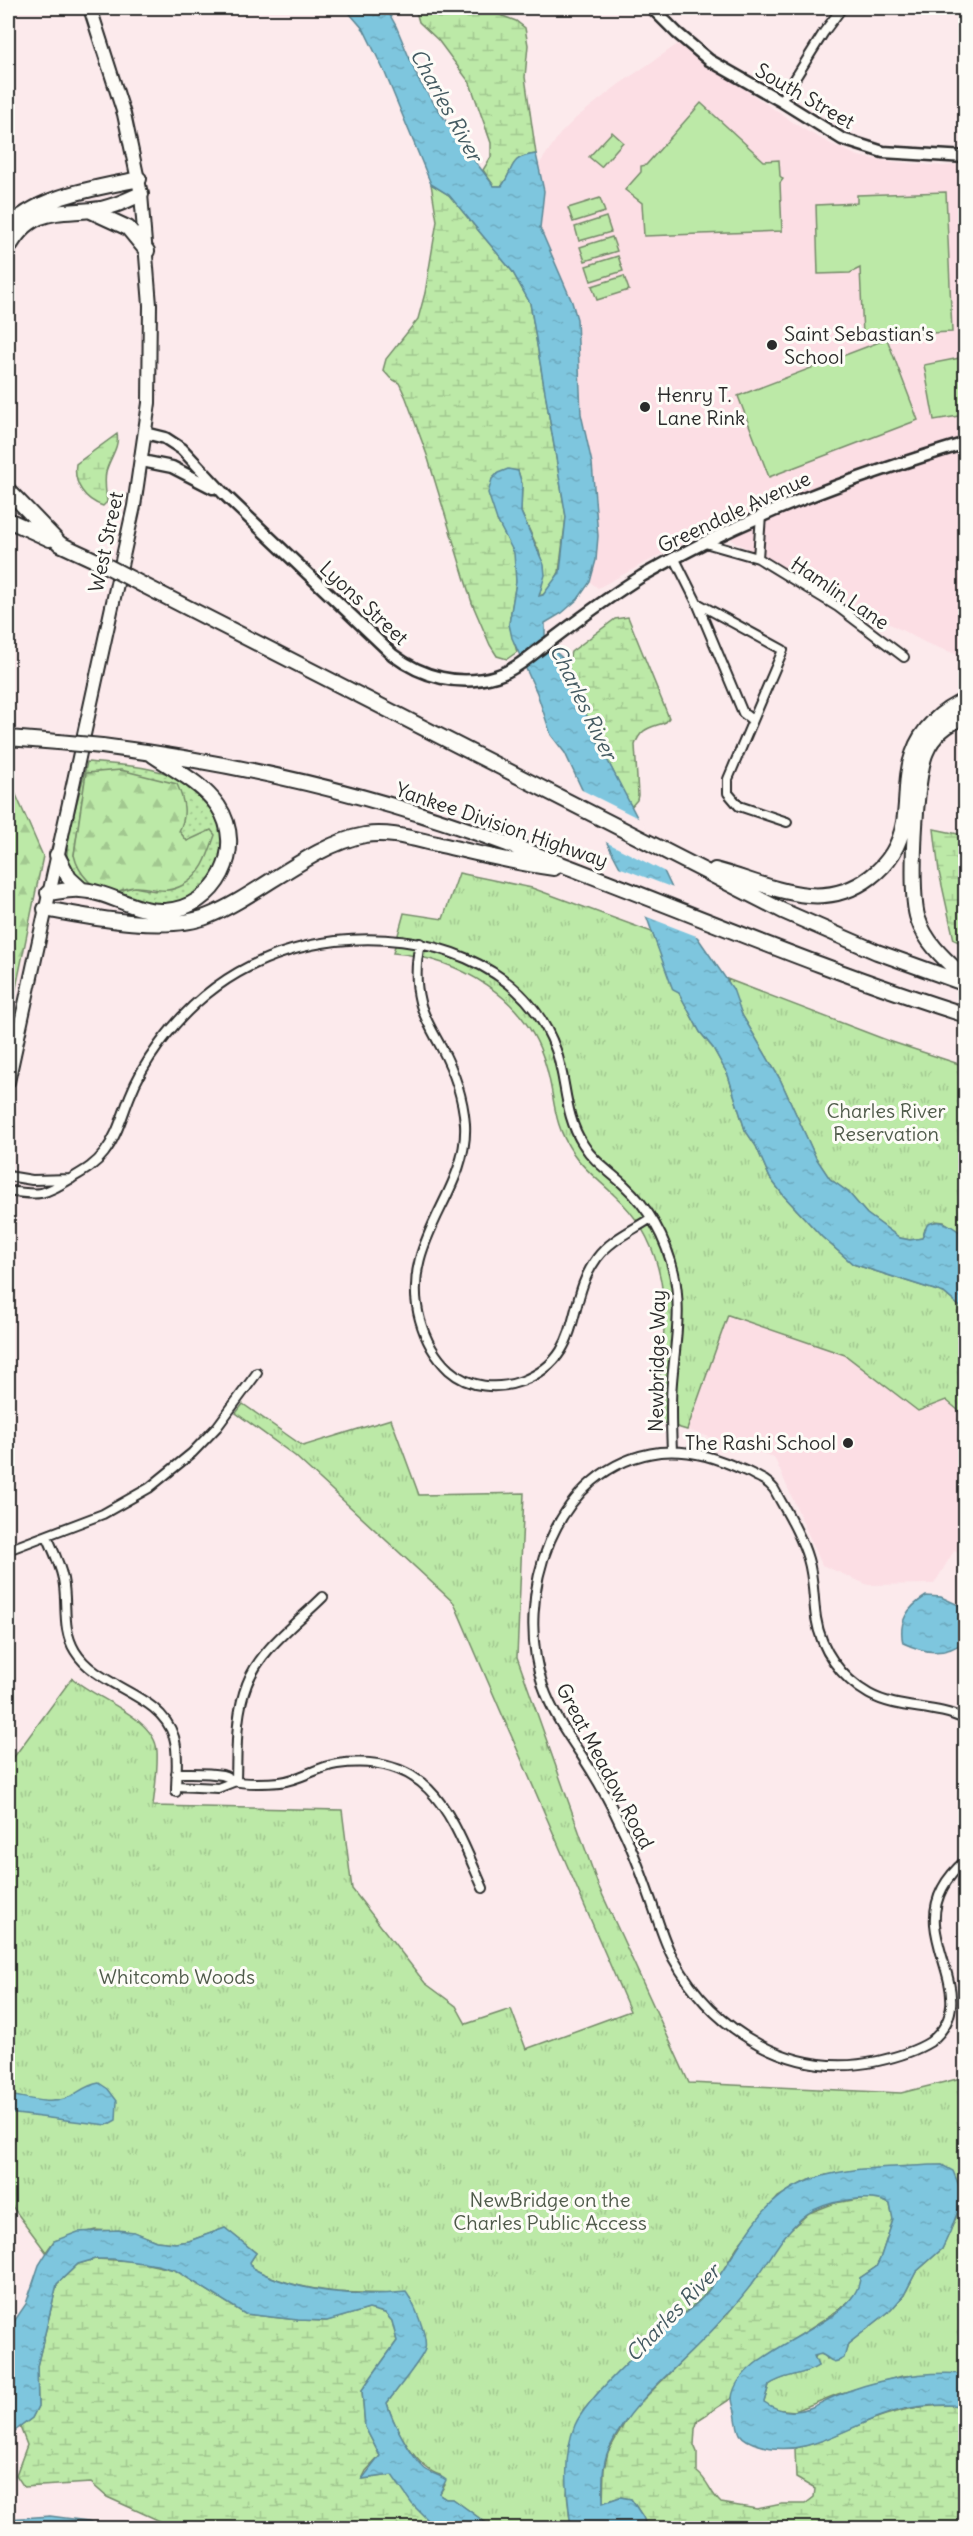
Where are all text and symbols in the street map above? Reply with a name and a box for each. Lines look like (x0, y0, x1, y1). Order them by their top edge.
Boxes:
water label: Charles River (404, 43, 490, 168)
street label: South Street (751, 57, 860, 134)
place label: Saint Sebastian's School (784, 321, 934, 369)
marker: Saint Sebastian's School (765, 338, 779, 352)
place label: Henry T. Lane Rink (657, 382, 745, 430)
marker: Henry T. Lane Rink (638, 400, 652, 414)
street label: Greendale Avenue (654, 465, 814, 558)
street label: West Street (83, 489, 128, 594)
street label: Hamlin Lane (786, 551, 894, 635)
street label: Lyons Street (315, 555, 414, 650)
water label: Charles River (544, 640, 624, 766)
street label: Yankee Division Highway (393, 776, 612, 873)
park label: Charles River Reservation (826, 1098, 946, 1146)
street label: Newbridge Way (643, 1290, 670, 1432)
place label: The Rashi School (685, 1430, 836, 1455)
marker: The Rashi School (841, 1436, 855, 1450)
street label: Great Meadow Road (551, 1679, 660, 1853)
park label: Whitcomb Woods (99, 1964, 255, 1989)
park label: NewBridge on the Charles Public Access (453, 2187, 647, 2235)
water label: Charles River (619, 2256, 728, 2367)

